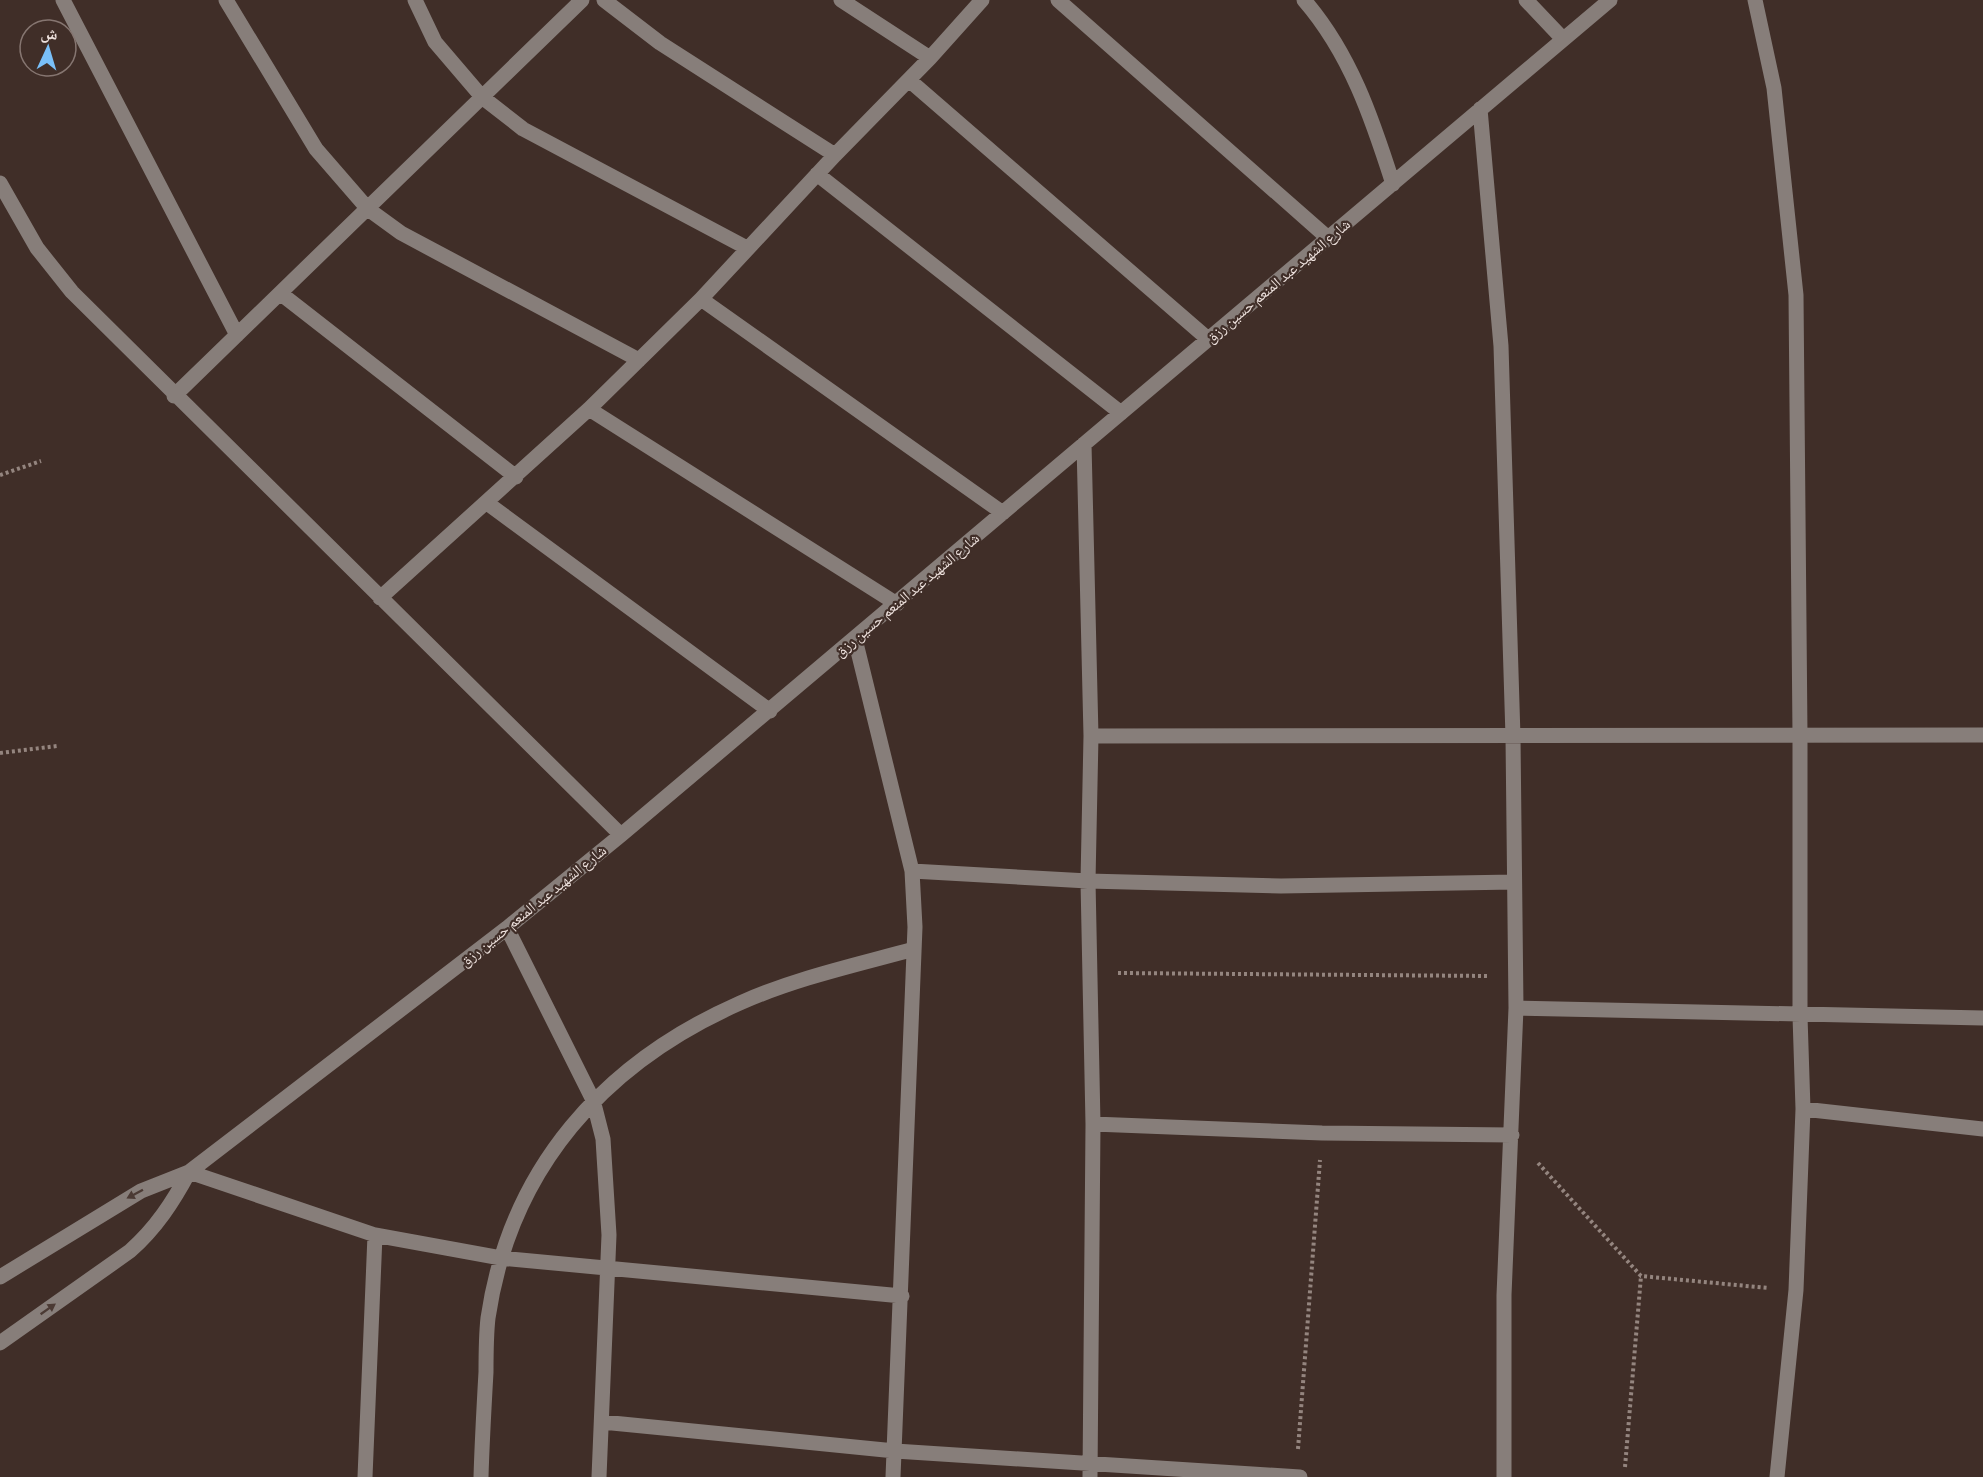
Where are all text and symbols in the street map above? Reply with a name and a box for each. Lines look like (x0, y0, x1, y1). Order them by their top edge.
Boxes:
north arrow (18, 18, 78, 78)
text: ش (40, 22, 58, 44)
street label: شارع الشهيد عبد المنعم حسين رزق (1201, 214, 1355, 348)
street label: شارع الشهيد عبد المنعم حسين رزق (830, 528, 984, 662)
street label: شارع الشهيد عبد المنعم حسين رزق (455, 840, 611, 971)
one-way arrow (127, 1189, 144, 1199)
one-way arrow (39, 1303, 55, 1315)

